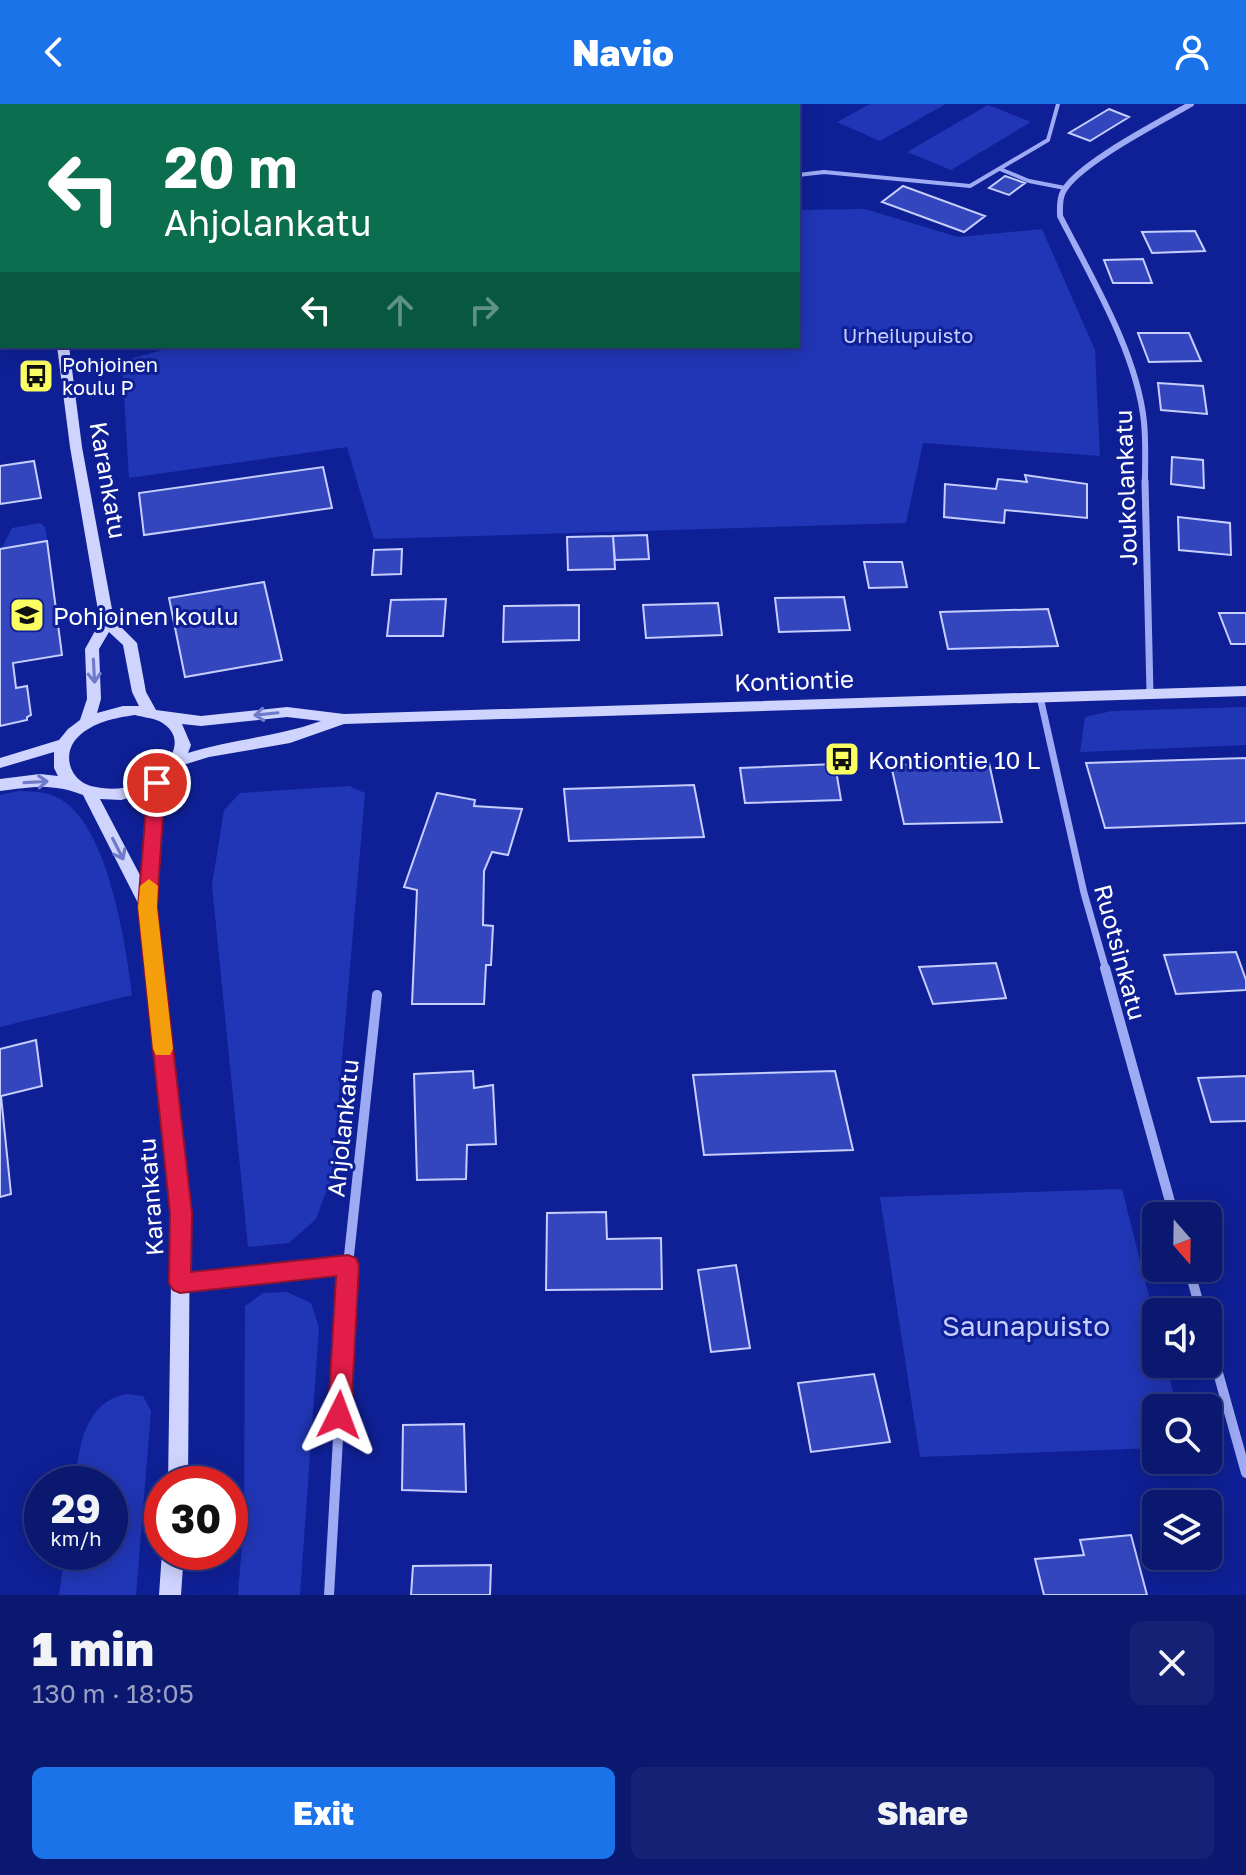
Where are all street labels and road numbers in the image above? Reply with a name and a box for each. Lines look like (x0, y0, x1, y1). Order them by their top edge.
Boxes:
street label: Joukolankatu (1108, 409, 1142, 567)
street label: Karankatu (84, 419, 134, 541)
street label: Kontiontie (734, 663, 854, 697)
street label: Ruotsinkatu (1089, 881, 1153, 1023)
street label: Ahjolankatu (320, 1058, 364, 1198)
street label: Karankatu (131, 1137, 169, 1257)

